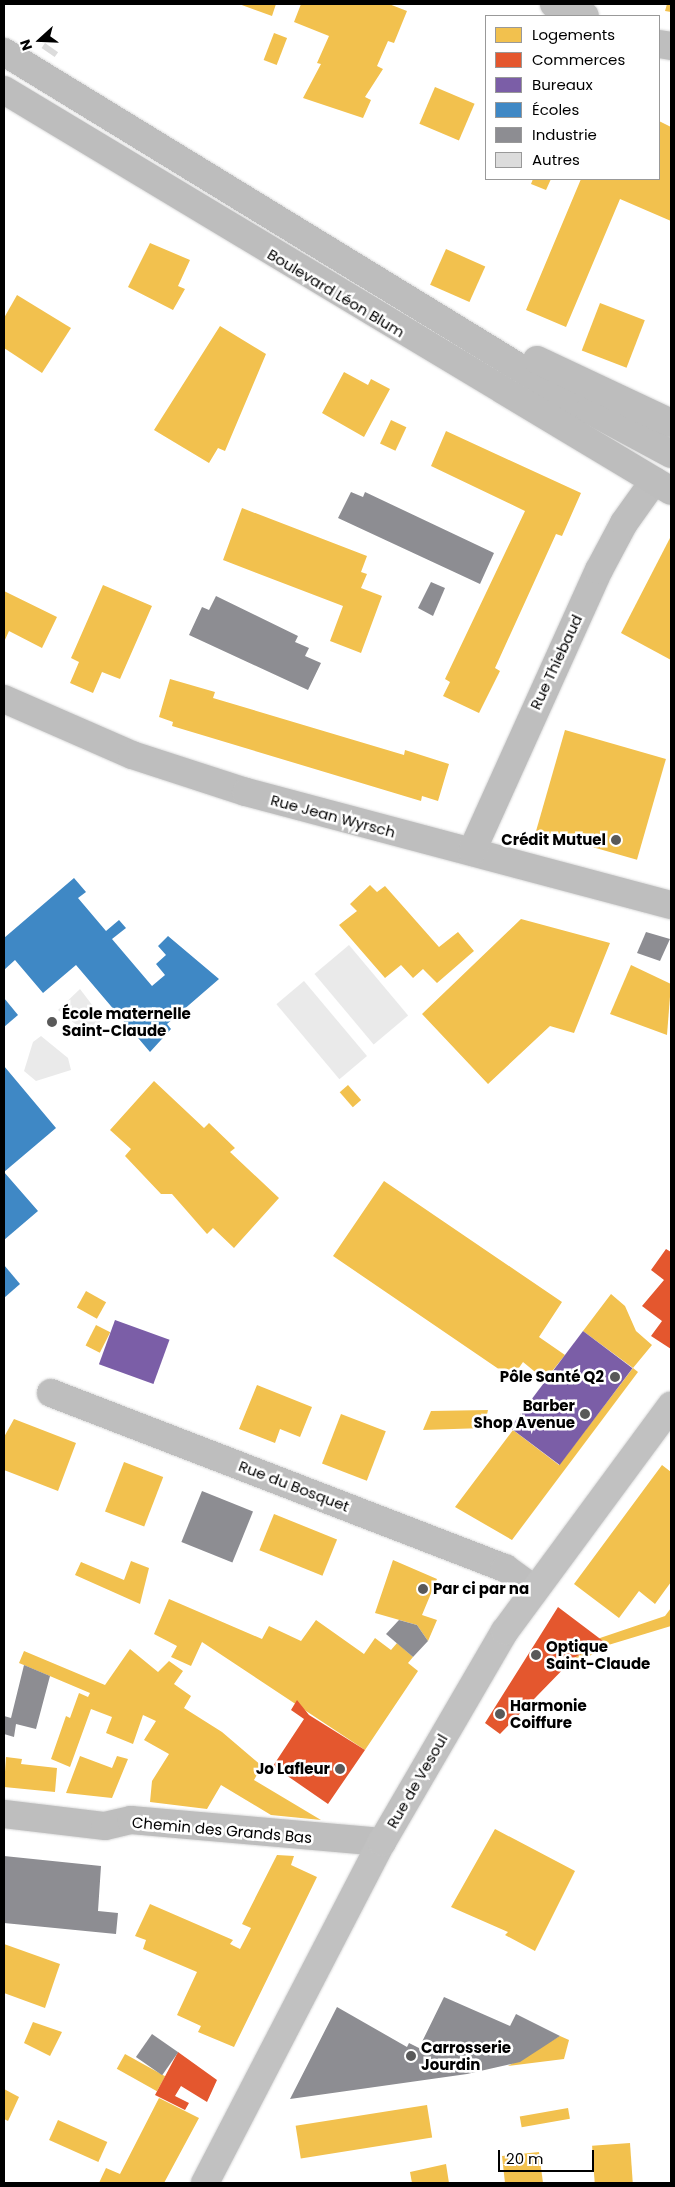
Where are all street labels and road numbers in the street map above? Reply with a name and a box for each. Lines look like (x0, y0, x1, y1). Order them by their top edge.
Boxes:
street label: Boulevard Léon Blum (264, 245, 408, 341)
street label: Rue Thiebaud (526, 612, 586, 712)
street label: Rue Jean Wyrsch (269, 791, 397, 841)
street label: Rue du Bosquet (236, 1457, 352, 1515)
street label: Rue de Vesoul (383, 1731, 451, 1831)
street label: Chemin des Grands Bas (131, 1813, 313, 1847)

